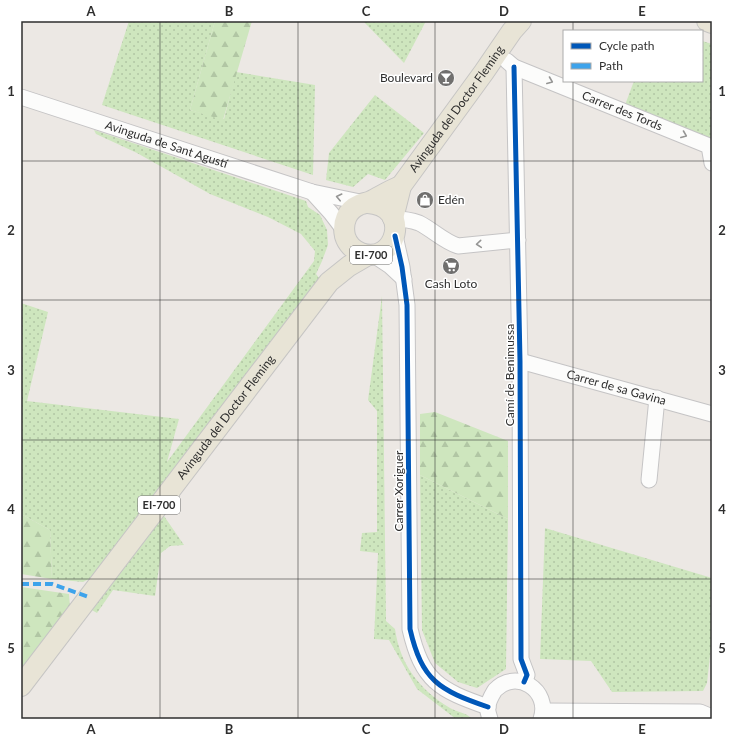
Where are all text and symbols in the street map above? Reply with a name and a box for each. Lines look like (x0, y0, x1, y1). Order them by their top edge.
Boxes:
text: A (85, 3, 96, 19)
text: B (225, 3, 234, 19)
text: C (362, 3, 371, 19)
text: D (499, 3, 509, 19)
text: E (638, 3, 646, 19)
legend (563, 30, 703, 82)
text: Cycle path (599, 38, 654, 53)
street label: Avinguda del Doctor Fleming (406, 42, 507, 175)
text: Path (599, 58, 623, 73)
bar icon: Boulevard (436, 68, 456, 88)
place label: Boulevard (380, 70, 433, 85)
one-way arrow (547, 77, 554, 85)
text: 1 (7, 83, 15, 99)
text: 1 (718, 83, 726, 99)
street label: Carrer des Tords (580, 87, 665, 133)
street label: Avinguda de Sant Agustí (103, 117, 230, 171)
one-way arrow (680, 131, 687, 139)
shop icon: Edén (415, 190, 435, 210)
place label: Edén (438, 192, 464, 207)
one-way arrow (335, 193, 342, 201)
text: 2 (7, 222, 15, 238)
text: 2 (718, 222, 726, 238)
one-way arrow (476, 239, 482, 248)
road number: EI-700 (350, 246, 392, 264)
supermarket icon: Cash Loto (441, 256, 461, 276)
place label: Cash Loto (425, 276, 477, 291)
street label: Camí de Benimussa (502, 324, 517, 426)
street label: Avinguda del Doctor Fleming (173, 352, 278, 482)
text: 3 (7, 362, 15, 378)
text: 3 (718, 362, 726, 378)
street label: Carrer de sa Gavina (565, 366, 668, 408)
street label: Carrer Xoriguer (391, 450, 406, 532)
road number: EI-700 (138, 496, 180, 514)
text: 4 (7, 501, 15, 517)
text: 4 (718, 501, 726, 517)
text: 5 (7, 640, 15, 656)
text: 5 (718, 640, 726, 656)
text: A (85, 721, 96, 737)
text: B (225, 721, 234, 737)
text: C (362, 721, 371, 737)
text: D (499, 721, 509, 737)
text: E (638, 721, 646, 737)

